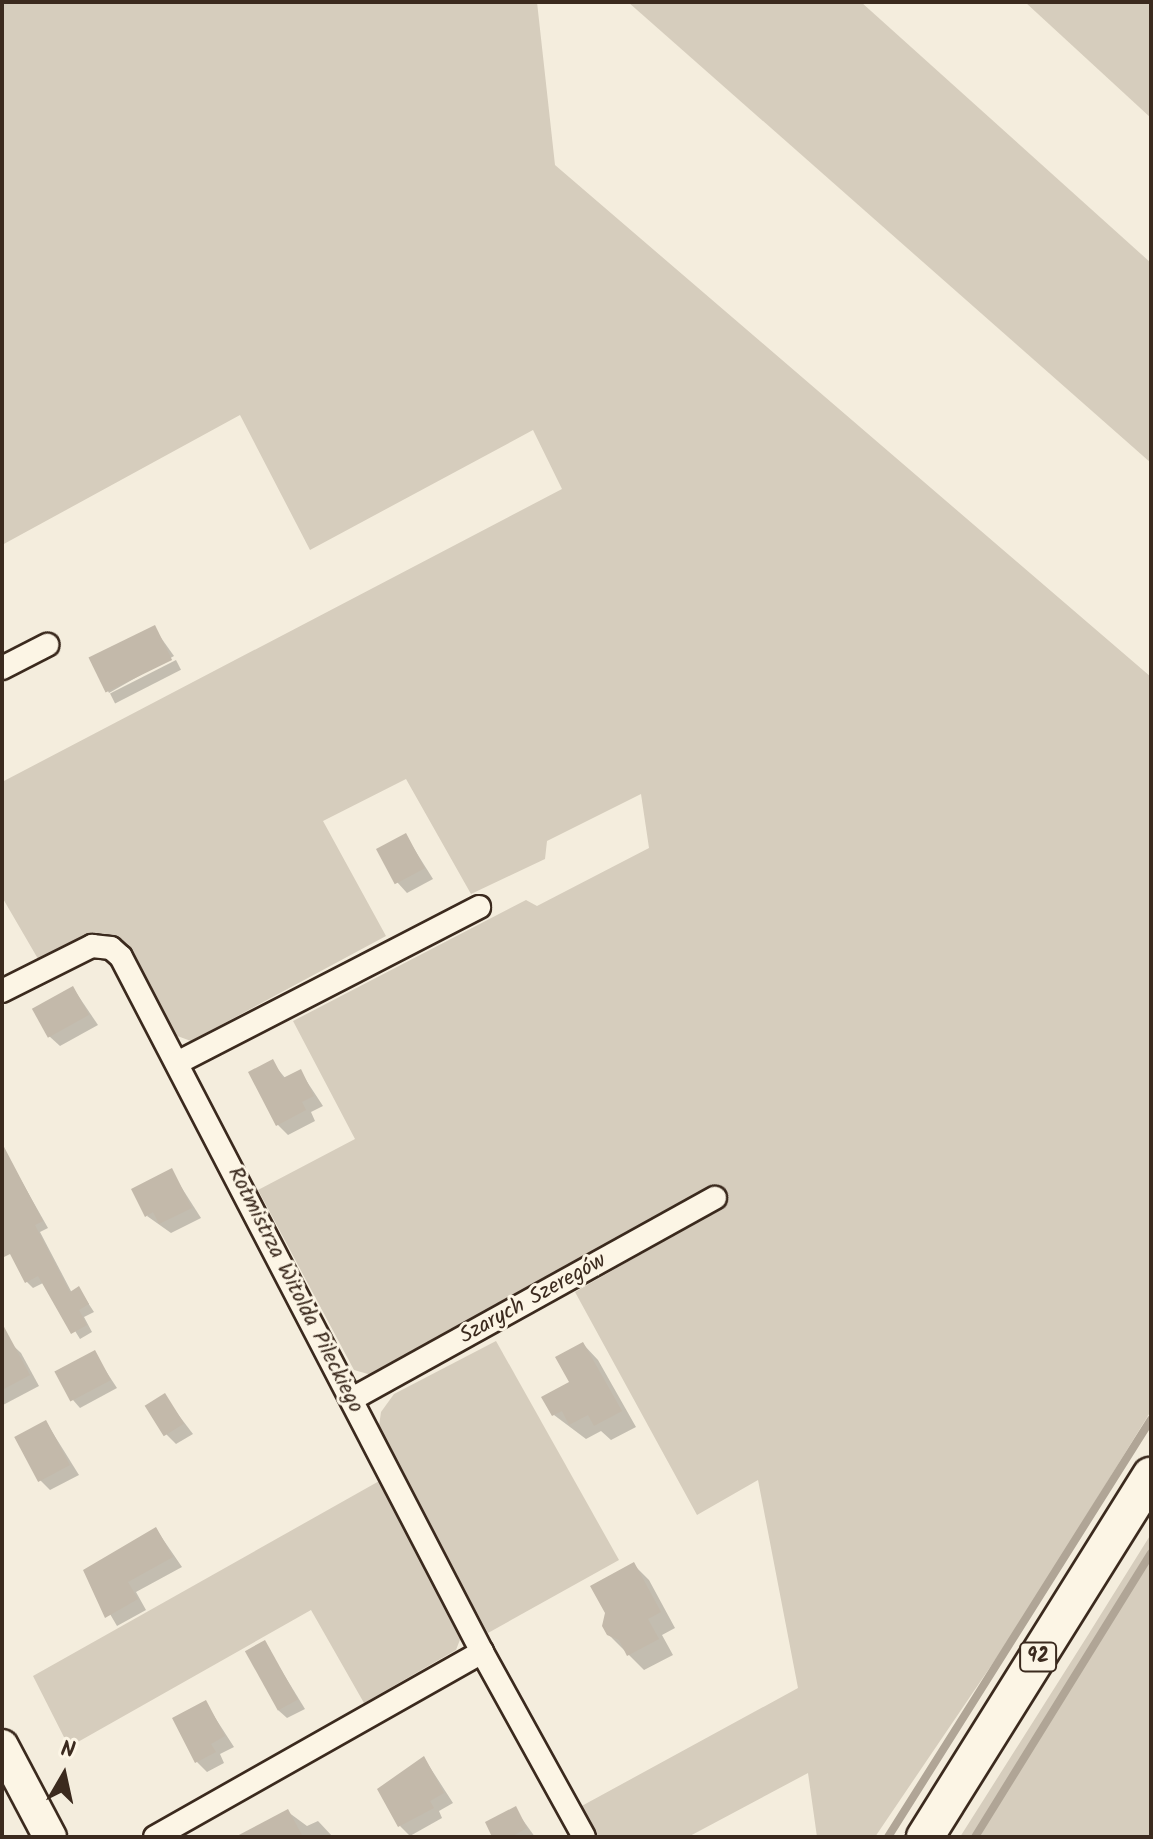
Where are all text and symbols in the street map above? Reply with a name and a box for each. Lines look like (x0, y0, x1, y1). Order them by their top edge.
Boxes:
street label: Rotmistrza Witolda Pileckiego (221, 1163, 369, 1417)
street label: Szarych Szeregów (455, 1248, 611, 1350)
road number: 92 (1018, 1641, 1058, 1673)
text: N (58, 1732, 77, 1769)
north arrow (24, 1735, 104, 1815)

